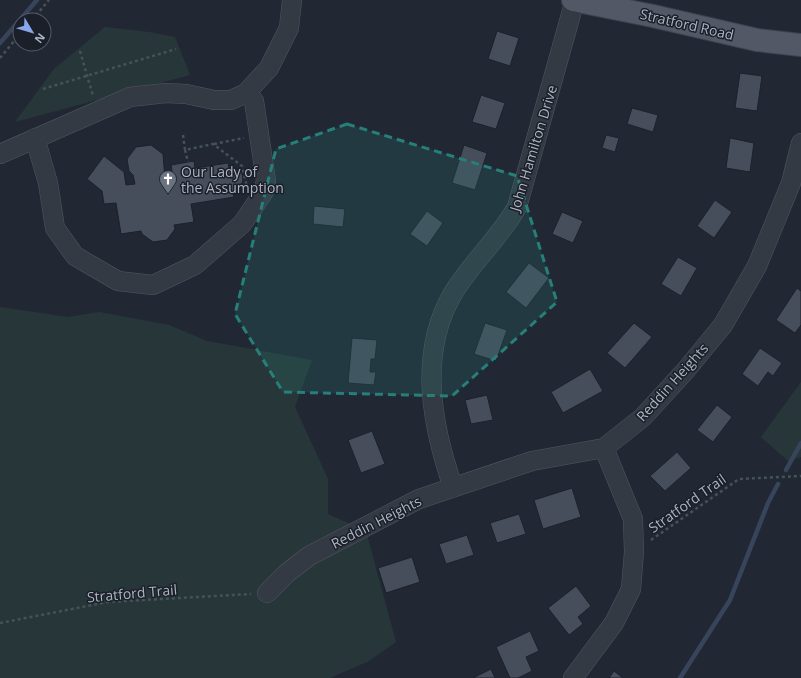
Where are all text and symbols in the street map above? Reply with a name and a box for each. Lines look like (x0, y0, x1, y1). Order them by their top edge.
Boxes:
street label: Stratford Road (638, 4, 736, 44)
north arrow (12, 12, 52, 52)
text: N (32, 30, 49, 47)
street label: John Hamilton Drive (504, 82, 561, 215)
place label: Our Lady of the Assumption (181, 162, 284, 197)
church icon: Our Lady of the Assumption (158, 169, 178, 194)
street label: Reddin Heights (632, 339, 712, 425)
street label: Stratford Trail (644, 469, 730, 537)
street label: Reddin Heights (328, 491, 425, 553)
street label: Stratford Trail (86, 580, 178, 606)

